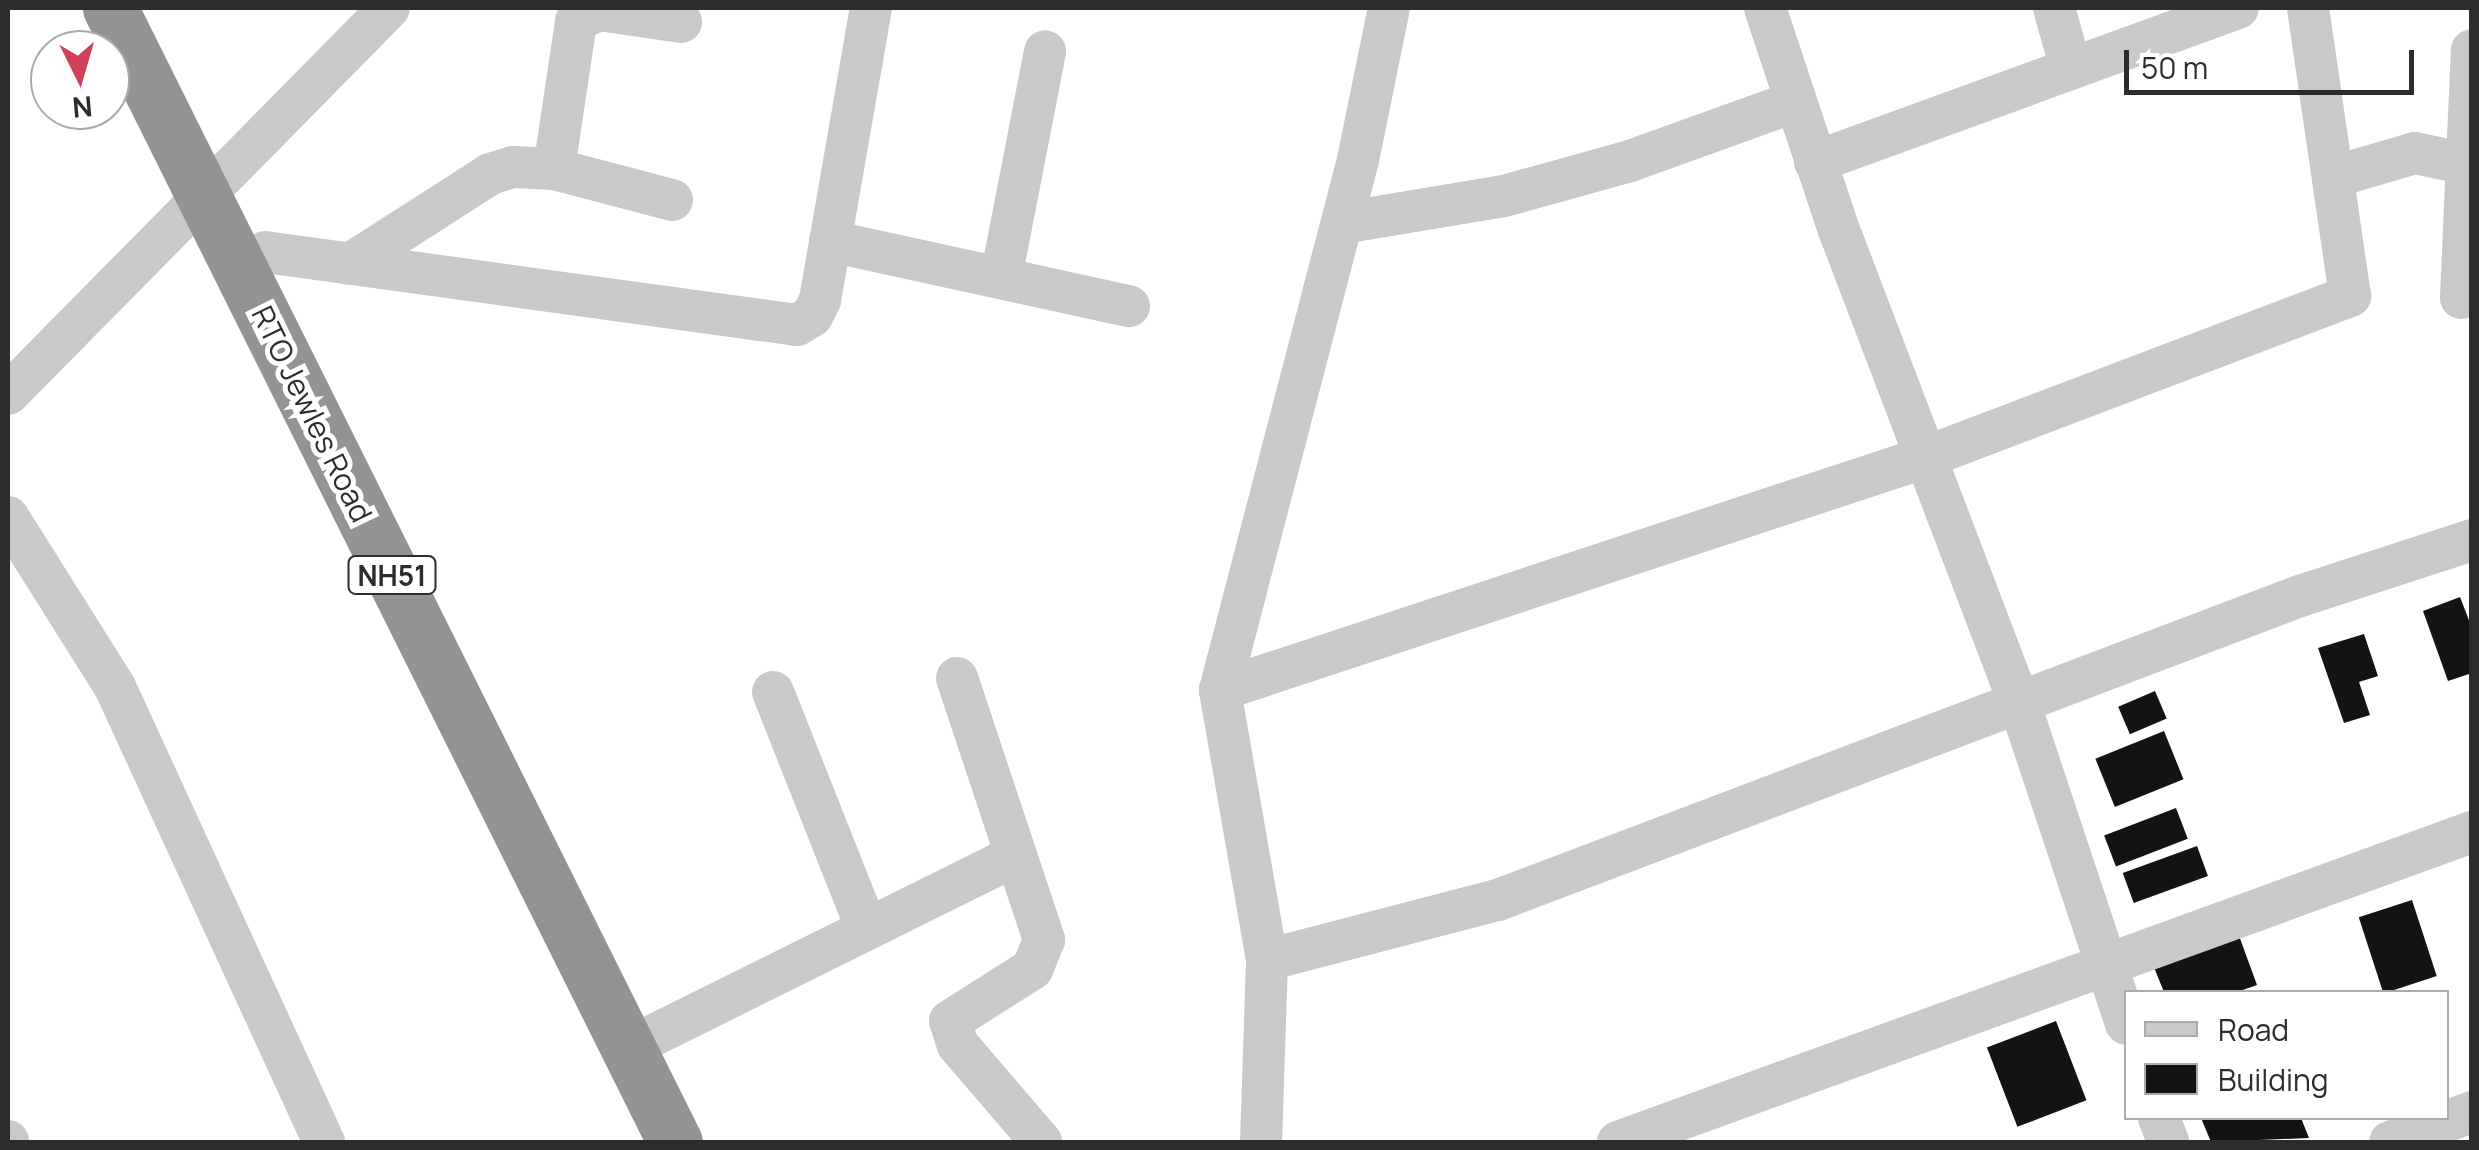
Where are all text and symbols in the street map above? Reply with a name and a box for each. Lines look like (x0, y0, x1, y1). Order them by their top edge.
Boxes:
north arrow (30, 30, 130, 130)
scale bar (2129, 30, 2419, 92)
text: 50 m (2141, 47, 2208, 88)
text: N (71, 88, 94, 128)
street label: RTO Jewles Road (244, 300, 380, 528)
road number: NH51 (347, 552, 437, 598)
legend (2124, 990, 2449, 1120)
text: Road (2218, 1009, 2289, 1050)
text: Building (2218, 1059, 2329, 1100)

